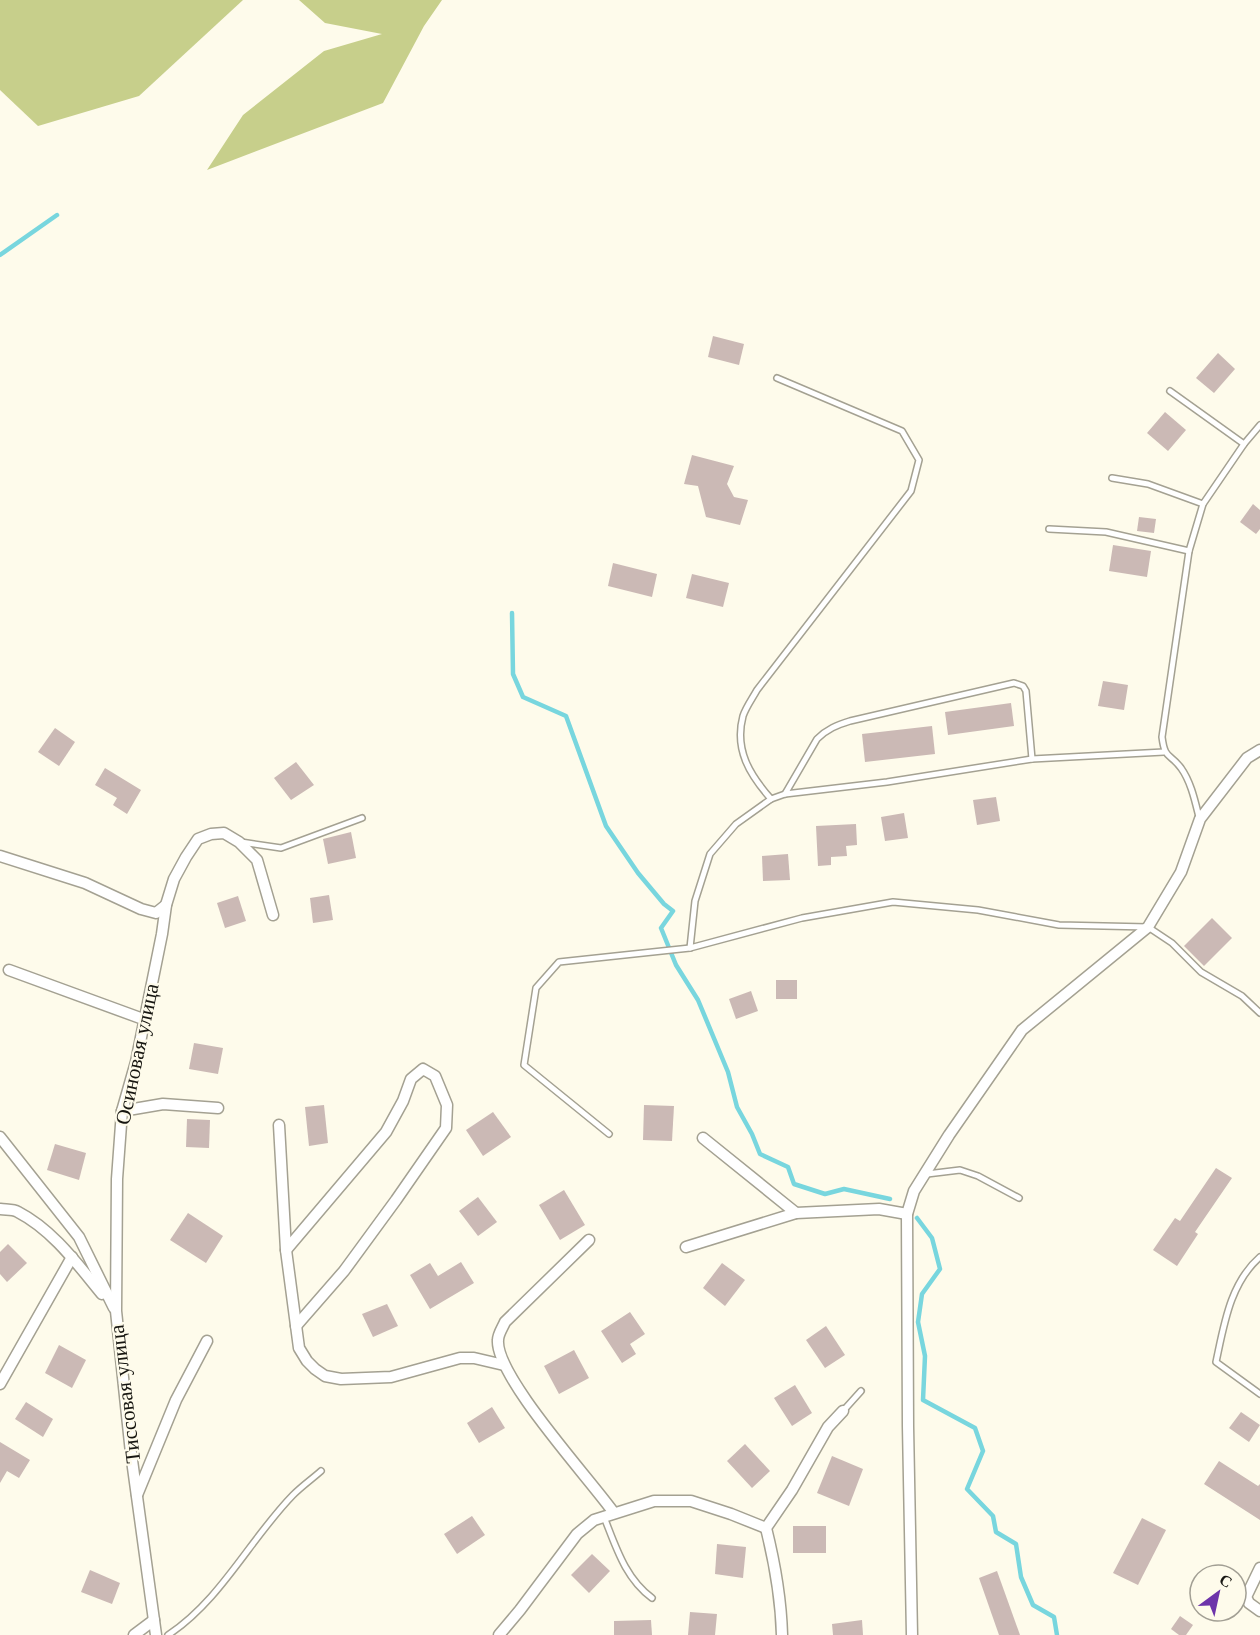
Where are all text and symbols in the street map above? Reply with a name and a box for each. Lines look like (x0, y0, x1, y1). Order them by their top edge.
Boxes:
street label: Осиновая улица (109, 980, 165, 1127)
street label: Тиссовая улица (104, 1323, 146, 1465)
north arrow (1188, 1563, 1248, 1623)
text: С (1216, 1569, 1236, 1592)

